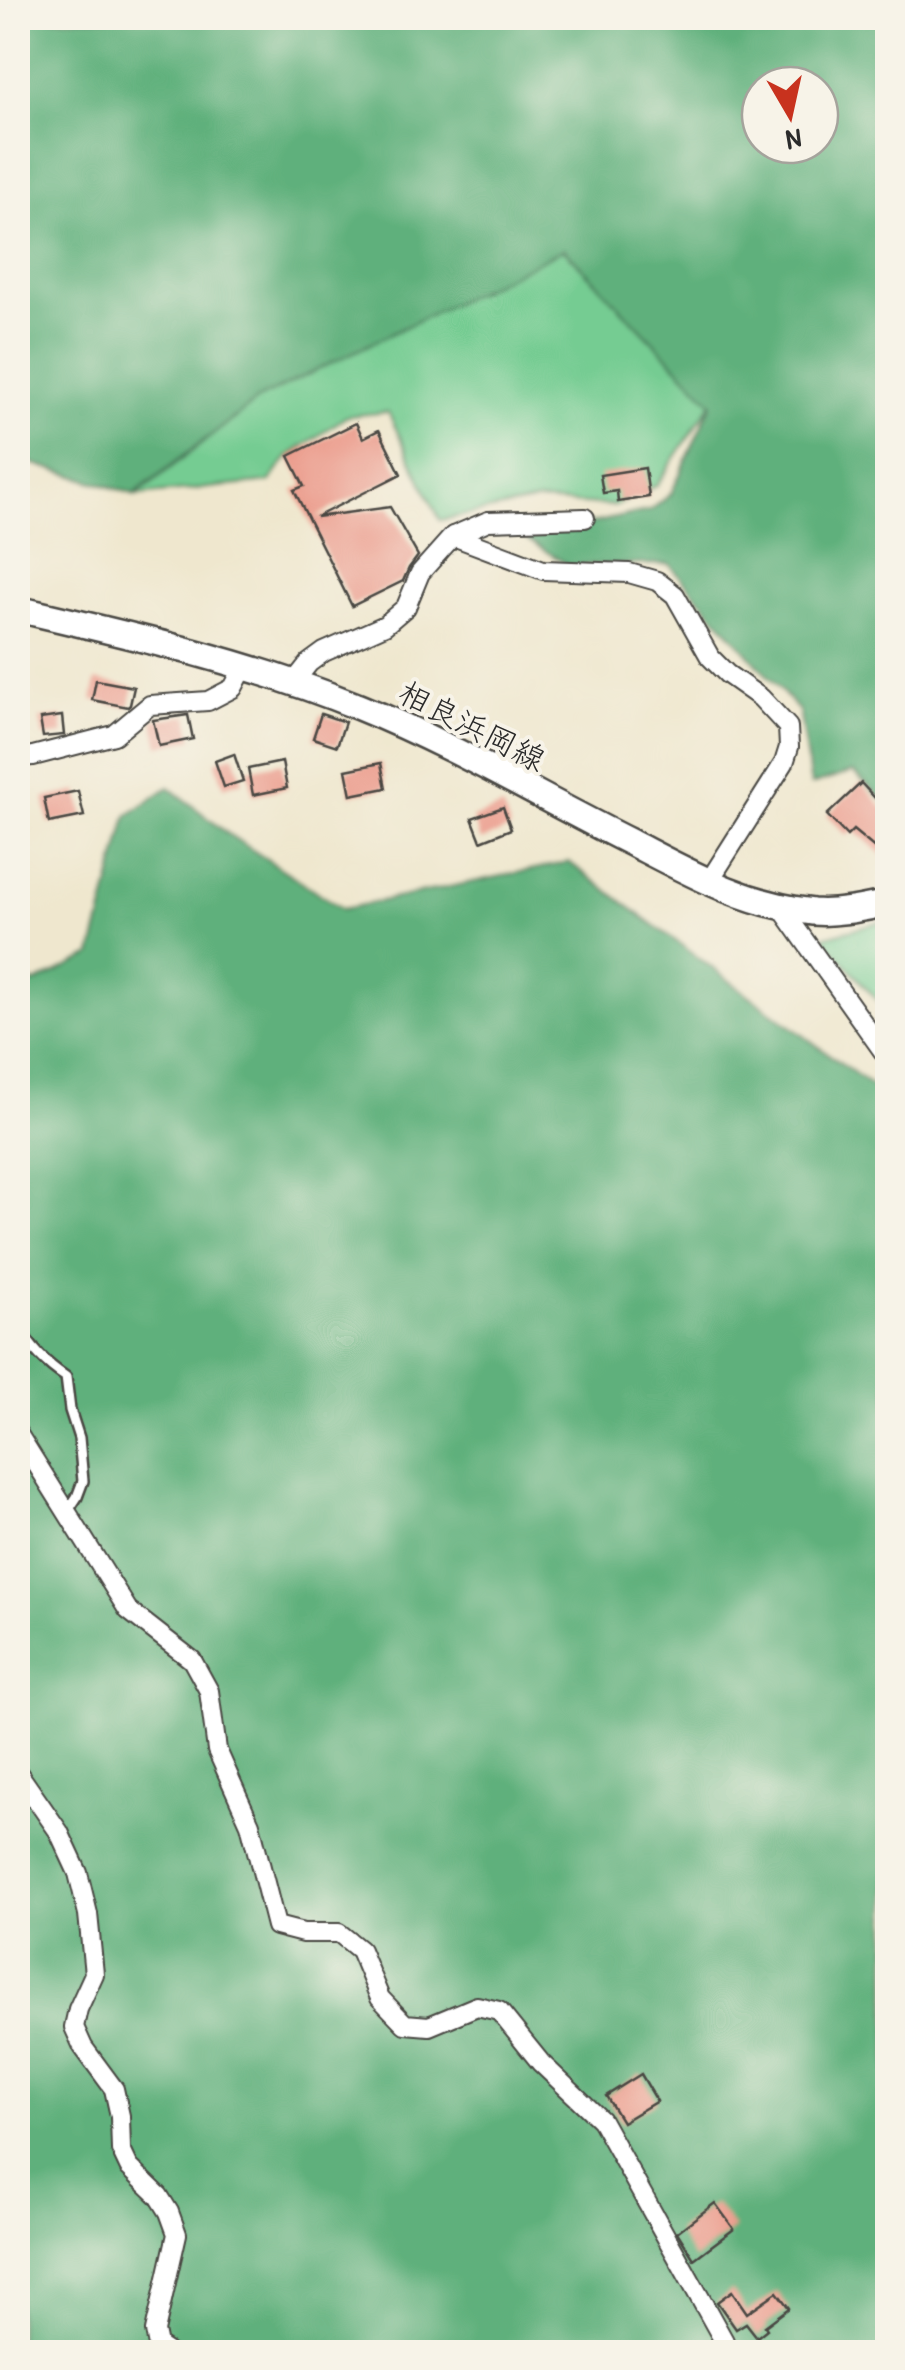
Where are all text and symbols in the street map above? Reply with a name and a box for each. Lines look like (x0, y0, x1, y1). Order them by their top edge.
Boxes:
north arrow (740, 65, 840, 165)
text: N (783, 120, 804, 160)
street label: 相良浜岡線 (391, 670, 553, 781)

